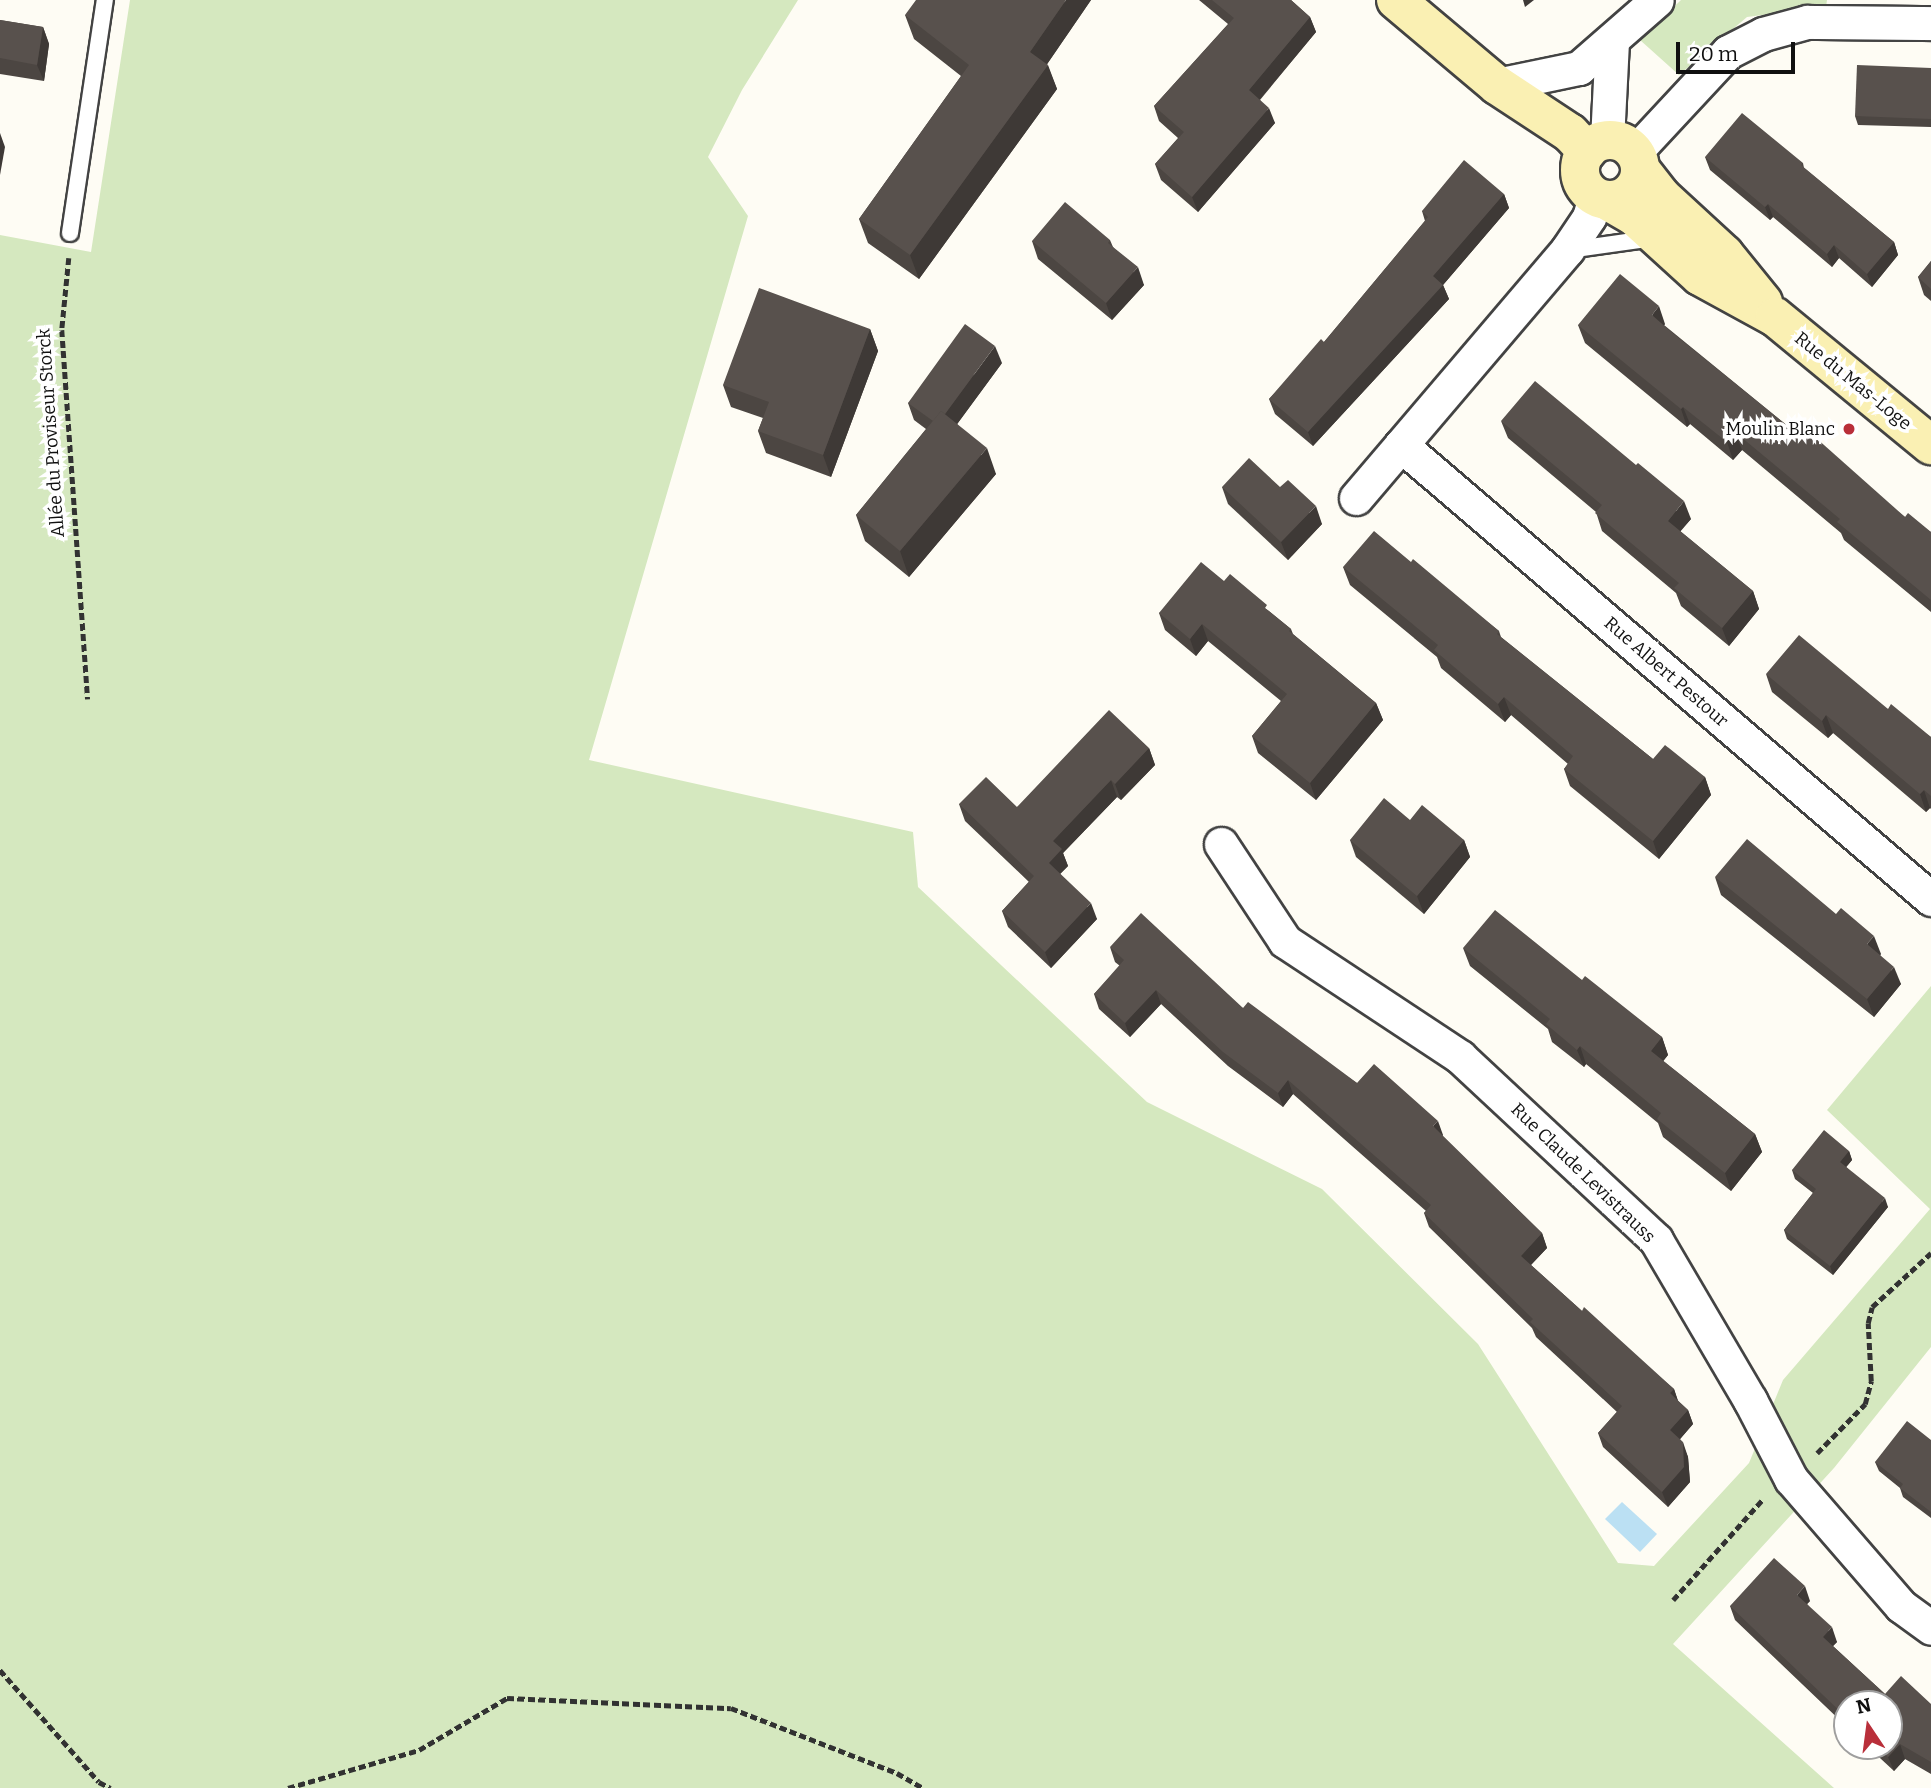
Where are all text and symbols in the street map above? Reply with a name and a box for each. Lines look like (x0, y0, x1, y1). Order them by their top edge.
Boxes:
scale bar (1679, 28, 1798, 72)
text: 20 m (1689, 41, 1738, 67)
street label: Rue du Mas-Loge (1790, 327, 1916, 435)
street label: Allée du Proviseur Storck (33, 328, 69, 538)
place label: Moulin Blanc (1725, 418, 1835, 440)
marker: Moulin Blanc (1841, 421, 1857, 437)
street label: Rue Albert Pestour (1600, 612, 1732, 732)
street label: Rue Claude Levistrauss (1506, 1099, 1660, 1247)
north arrow (1833, 1690, 1903, 1760)
text: N (1854, 1693, 1873, 1719)

